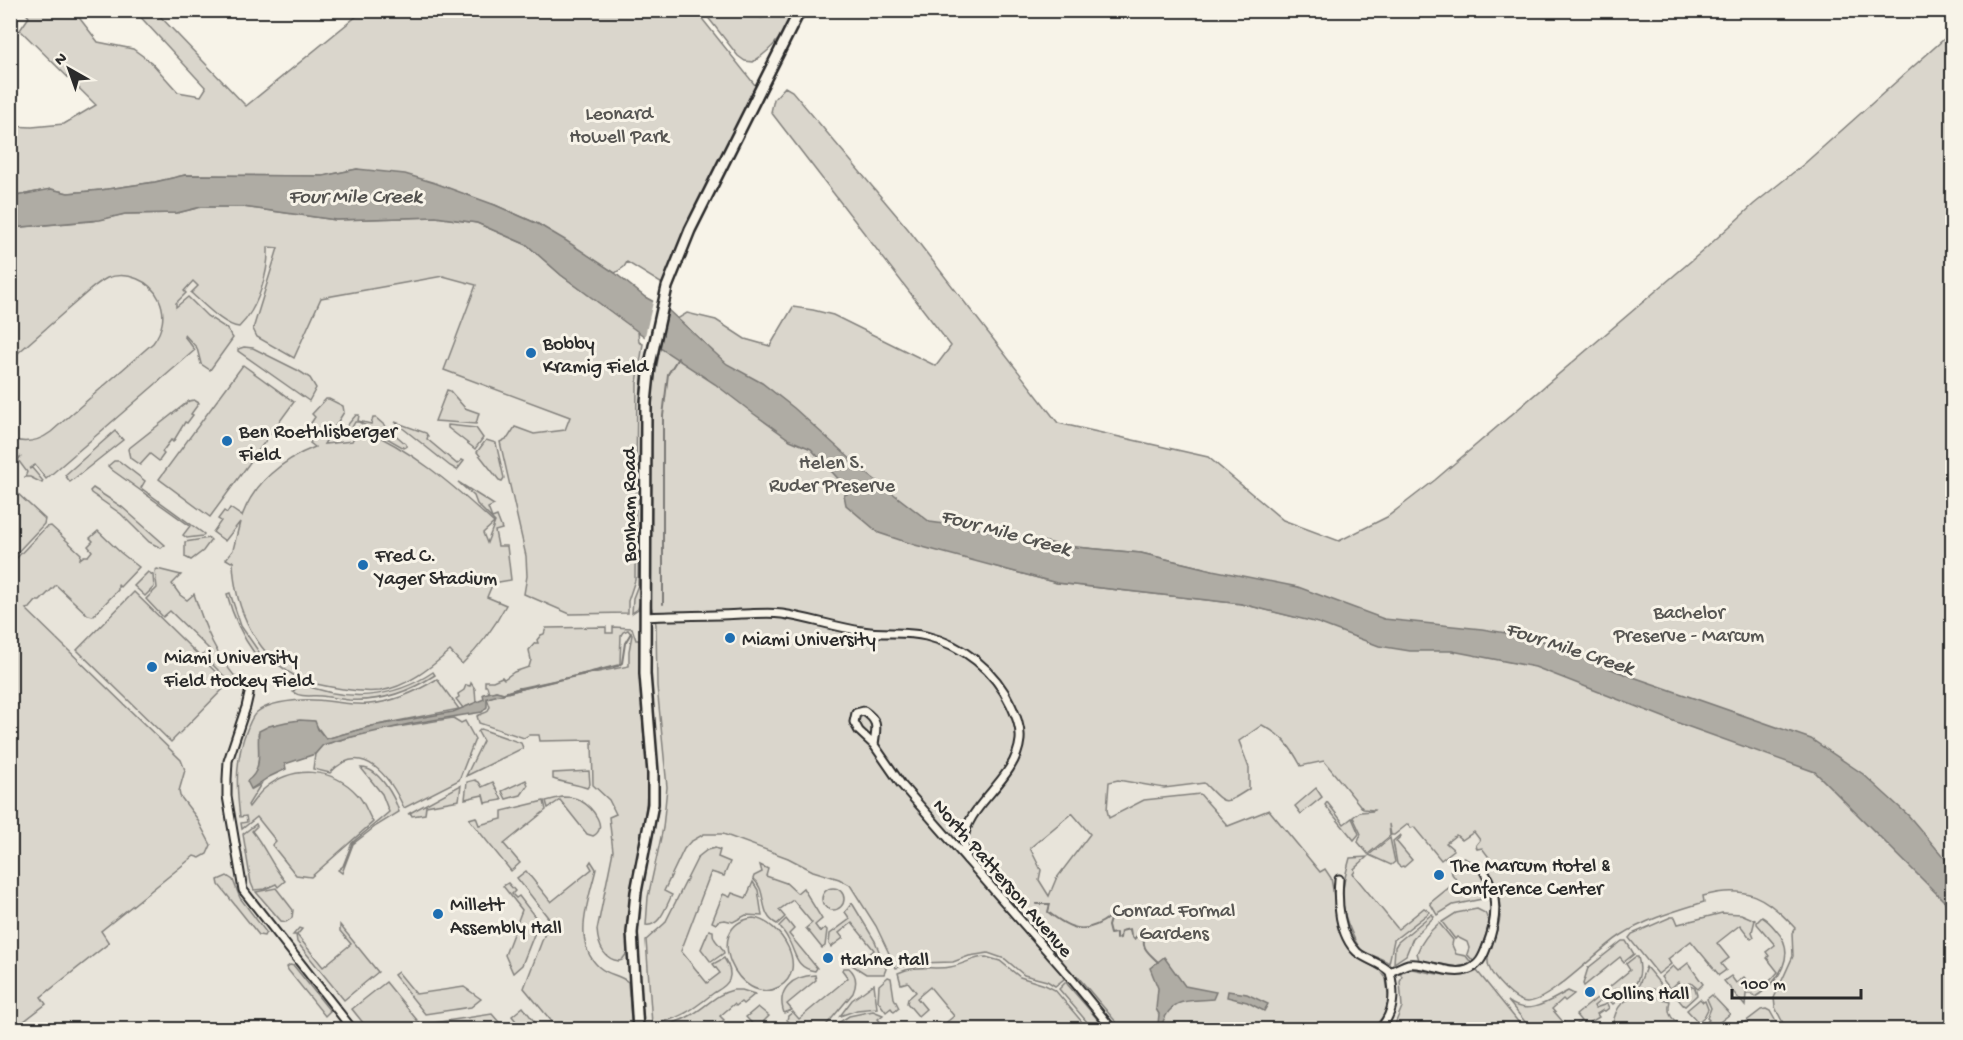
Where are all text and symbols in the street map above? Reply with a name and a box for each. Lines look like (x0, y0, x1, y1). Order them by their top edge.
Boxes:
north arrow (39, 39, 99, 99)
text: N (51, 49, 72, 71)
park label: Leonard Howell Park (569, 104, 671, 150)
water label: Four Mile Creek (288, 186, 424, 211)
place label: Bobby Kramig Field (542, 334, 650, 380)
marker: Bobby Kramig Field (524, 346, 538, 360)
place label: Ben Roethlisberger Field (238, 422, 399, 468)
marker: Ben Roethlisberger Field (220, 434, 234, 448)
street label: Bonham Road (620, 445, 643, 563)
park label: Helen S. Ruder Preserve (769, 453, 896, 499)
water label: Four Mile Creek (937, 505, 1075, 564)
place label: Fred C. Yager Stadium (373, 546, 497, 592)
marker: Fred C. Yager Stadium (356, 558, 370, 572)
park label: Bachelor Preserve - Marcum (1613, 603, 1764, 649)
water label: Four Mile Creek (1502, 618, 1639, 684)
place label: Miami University (742, 630, 876, 653)
marker: Miami University (723, 631, 737, 645)
place label: Miami University Field Hockey Field (163, 648, 315, 694)
marker: Miami University Field Hockey Field (145, 660, 159, 674)
street label: North Patterson Avenue (926, 795, 1077, 964)
place label: The Marcum Hotel & Conference Center (1450, 856, 1611, 902)
marker: The Marcum Hotel & Conference Center (1432, 868, 1446, 882)
place label: Millett Assembly Hall (450, 895, 562, 941)
park label: Conrad Formal Gardens (1113, 901, 1235, 947)
marker: Millett Assembly Hall (431, 907, 445, 921)
place label: Hahne Hall (840, 950, 929, 973)
marker: Hahne Hall (821, 951, 835, 965)
scale bar (1732, 962, 1861, 1000)
text: 100 m (1740, 975, 1786, 996)
place label: Collins Hall (1602, 984, 1689, 1007)
marker: Collins Hall (1583, 985, 1597, 999)

